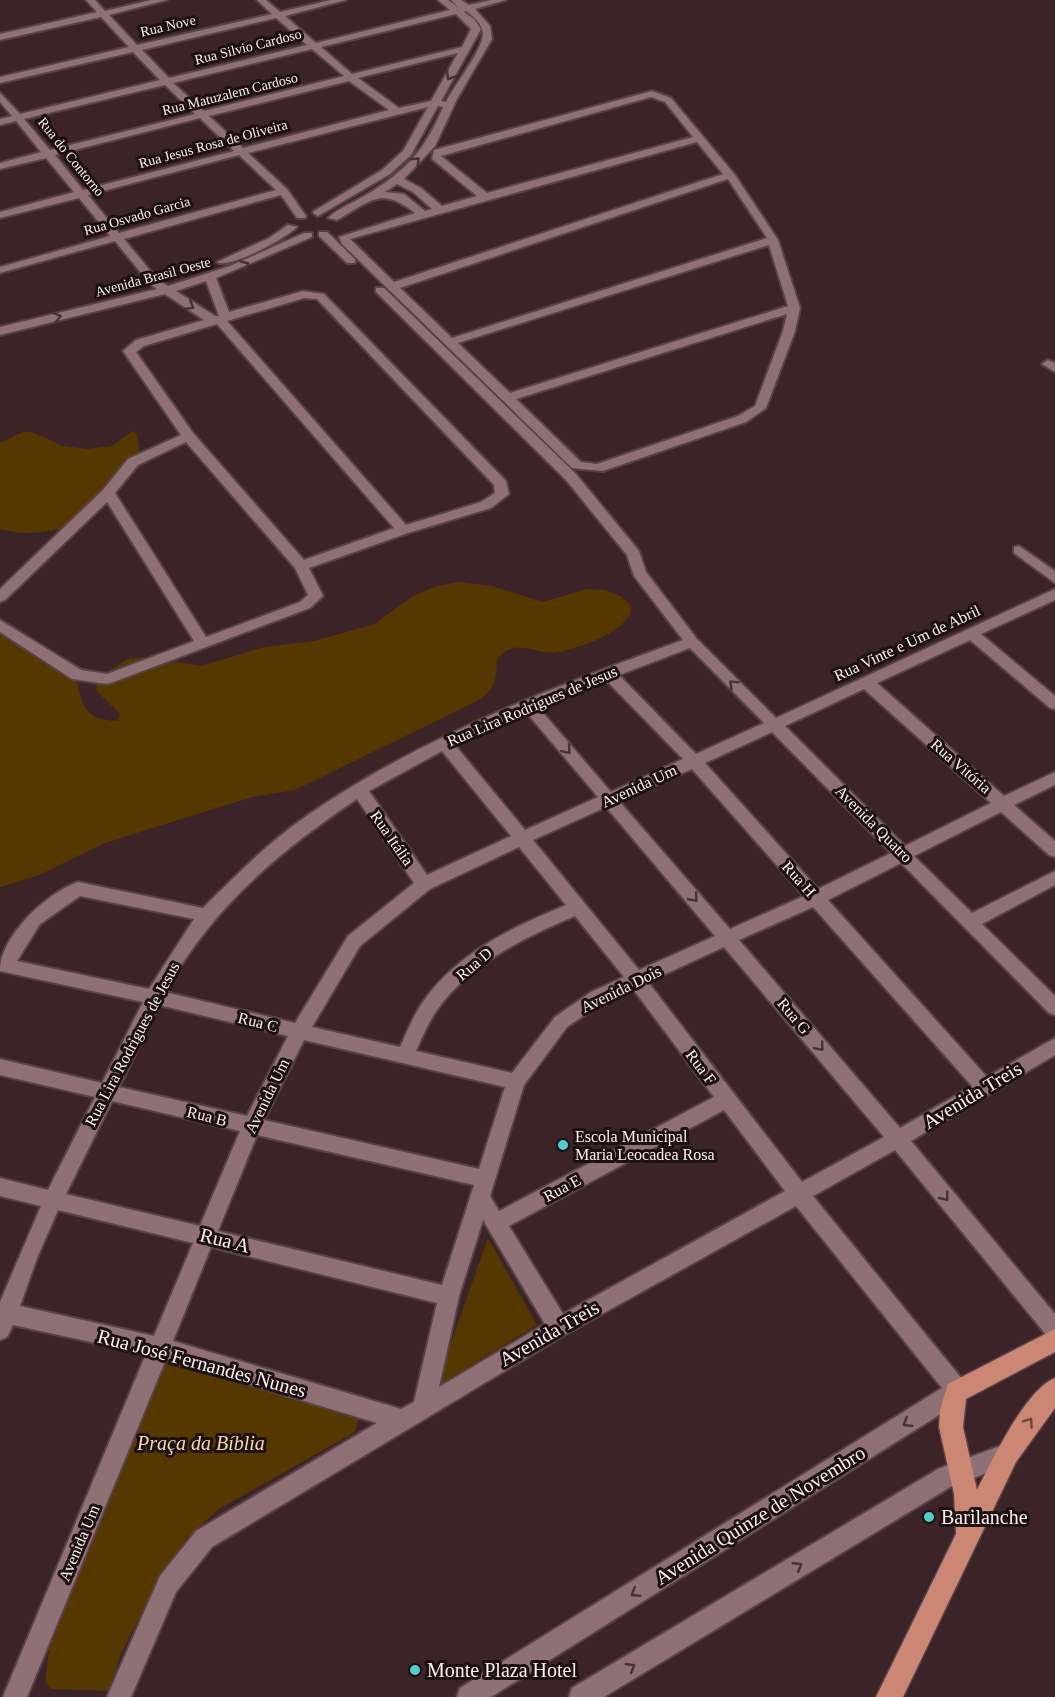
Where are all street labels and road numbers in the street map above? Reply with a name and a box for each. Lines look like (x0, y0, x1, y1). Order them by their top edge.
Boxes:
street label: Rua Nove (139, 12, 197, 40)
street label: Rua Silvio Cardoso (193, 26, 303, 68)
street label: Rua Matuzalem Cardoso (161, 70, 299, 118)
street label: Rua do Contorno (35, 115, 107, 199)
street label: Rua Jesus Rosa de Oliveira (137, 117, 290, 171)
street label: Rua Osvado Garcia (82, 193, 193, 238)
street label: Avenida Brasil Oeste (94, 254, 212, 300)
street label: Rua Vinte e Um de Abril (831, 601, 983, 684)
street label: Rua Lira Rodrigues de Jesus (444, 662, 620, 751)
street label: Rua Vitória (928, 735, 994, 797)
street label: Avenida Um (599, 761, 680, 811)
street label: Avenida Quatro (832, 782, 916, 866)
street label: Rua Itália (367, 807, 417, 869)
street label: Rua H (779, 858, 819, 900)
street label: Rua D (453, 944, 495, 984)
street label: Rua Lira Rodrigues de Jesus (82, 959, 183, 1129)
street label: Avenida Dois (578, 962, 664, 1016)
street label: Rua G (774, 995, 814, 1038)
street label: Rua C (236, 1009, 280, 1035)
street label: Rua F (683, 1046, 719, 1088)
street label: Avenida Um (242, 1055, 293, 1136)
street label: Avenida Treis (919, 1057, 1026, 1133)
street label: Rua B (185, 1103, 229, 1129)
street label: Rua E (541, 1171, 583, 1205)
street label: Rua A (198, 1223, 253, 1257)
street label: Avenida Treis (495, 1296, 603, 1370)
street label: Rua José Fernandes Nunes (95, 1325, 309, 1401)
street label: Avenida Quinze de Novembro (651, 1441, 869, 1589)
street label: Avenida Um (55, 1502, 103, 1584)

